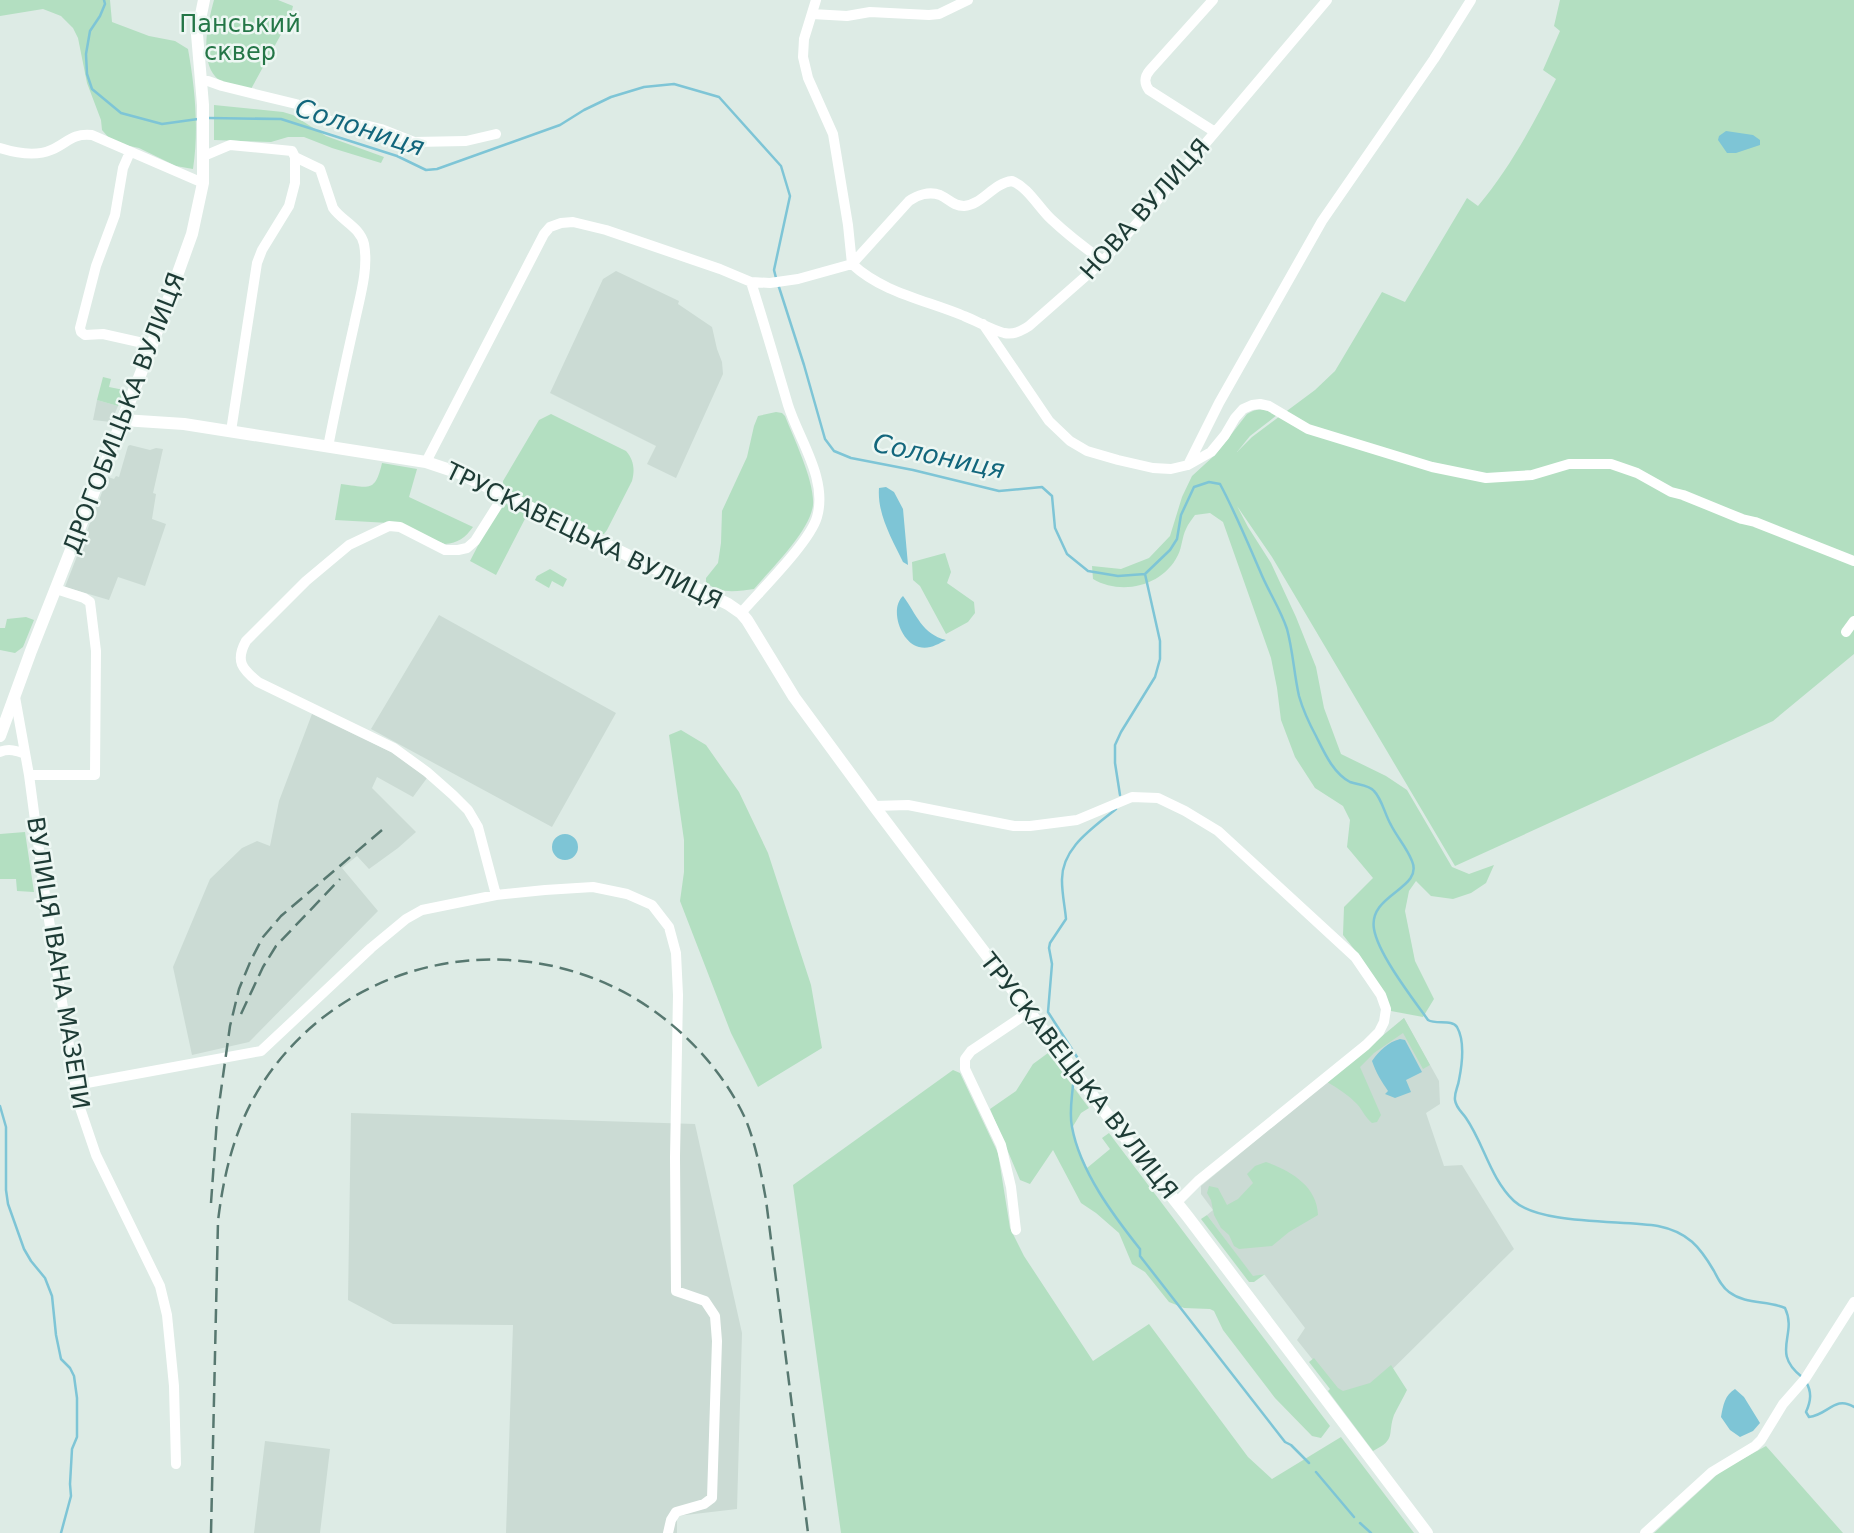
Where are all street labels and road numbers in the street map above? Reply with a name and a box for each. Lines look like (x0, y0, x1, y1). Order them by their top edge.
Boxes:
street label: НОВА ВУЛИЦЯ (1074, 133, 1216, 285)
street label: ДРОГОБИЦЬКА ВУЛИЦЯ (57, 269, 191, 557)
street label: ТРУСКАВЕЦЬКА ВУЛИЦЯ (440, 456, 727, 615)
street label: ВУЛИЦЯ ІВАНА МАЗЕПИ (21, 815, 95, 1111)
street label: ТРУСКАВЕЦЬКА ВУЛИЦЯ (974, 947, 1184, 1204)

